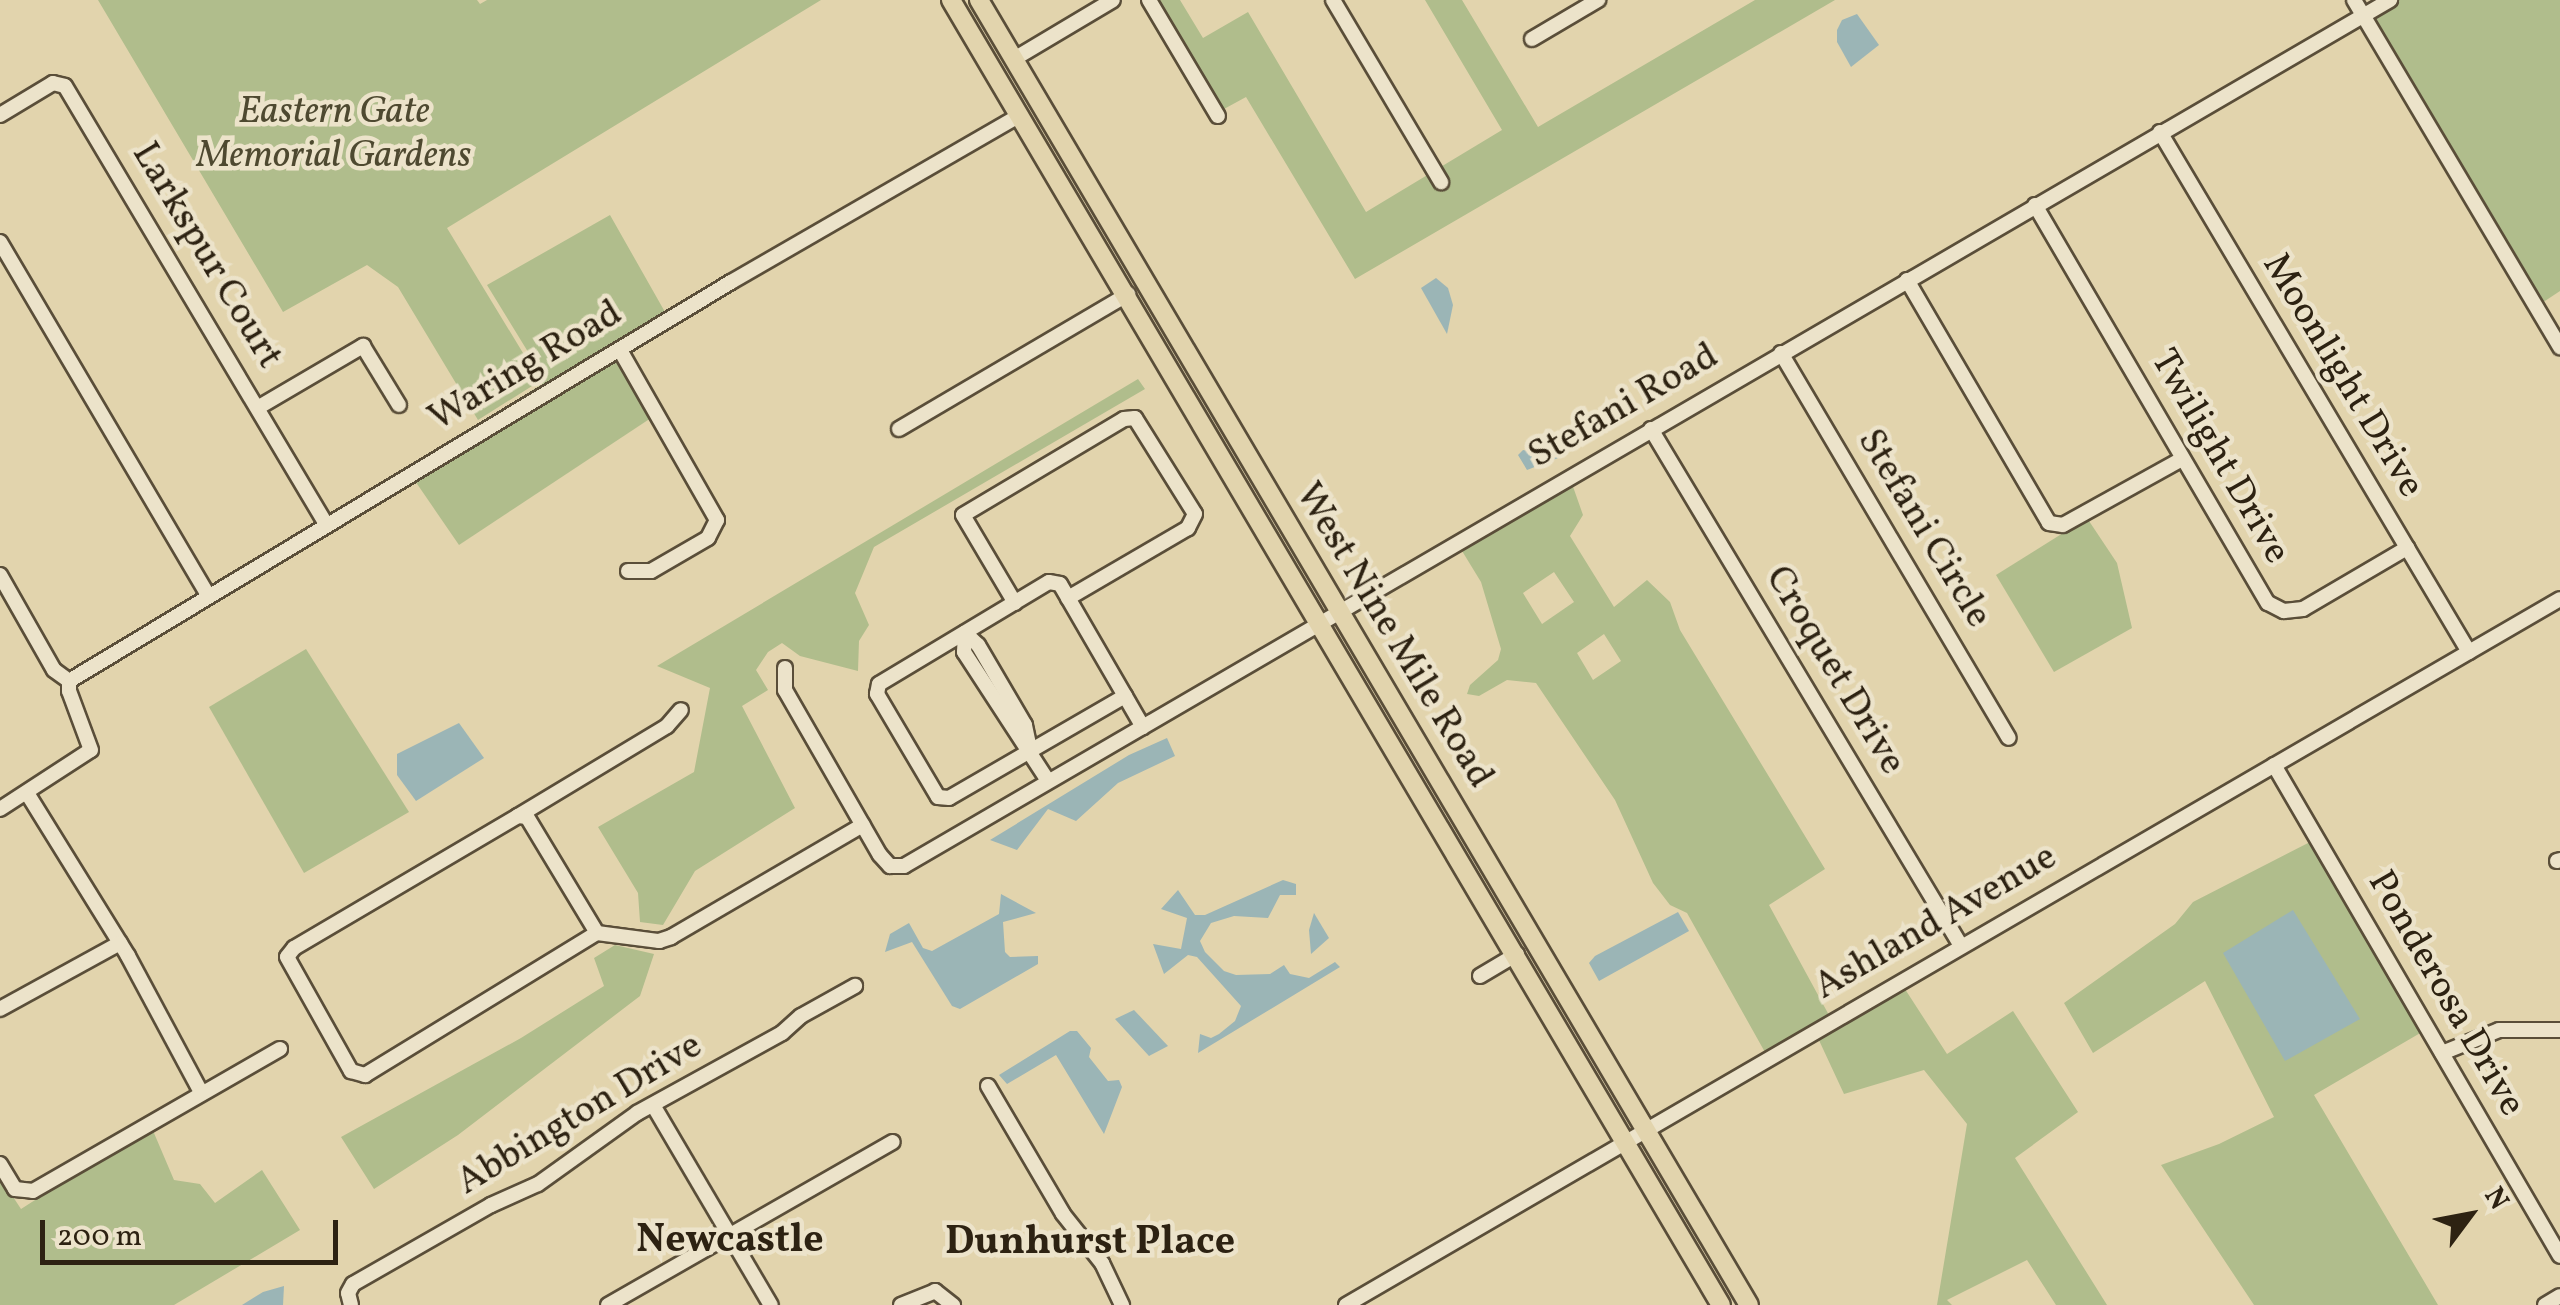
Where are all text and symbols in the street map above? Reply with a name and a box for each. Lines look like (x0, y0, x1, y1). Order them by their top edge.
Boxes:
park label: Eastern Gate Memorial Gardens (197, 90, 471, 180)
street label: Larkspur Court (121, 135, 291, 377)
street label: Moonlight Drive (2251, 246, 2433, 506)
street label: Waring Road (421, 292, 631, 442)
street label: Stefani Road (1521, 334, 1727, 480)
street label: Twilight Drive (2139, 342, 2299, 572)
street label: Stefani Circle (1846, 422, 2000, 636)
street label: West Nine Mile Road (1284, 475, 1502, 797)
street label: Croquet Drive (1754, 559, 1914, 783)
street label: Ashland Avenue (1807, 835, 2065, 1011)
street label: Ponderosa Drive (2356, 863, 2534, 1125)
street label: Abbington Drive (449, 1024, 711, 1206)
north arrow (2420, 1165, 2520, 1265)
text: N (2474, 1180, 2518, 1218)
scale bar (45, 1200, 342, 1262)
text: 200 m (57, 1216, 142, 1258)
district label: Newcastle (636, 1217, 824, 1265)
district label: Dunhurst Place (945, 1219, 1235, 1267)

